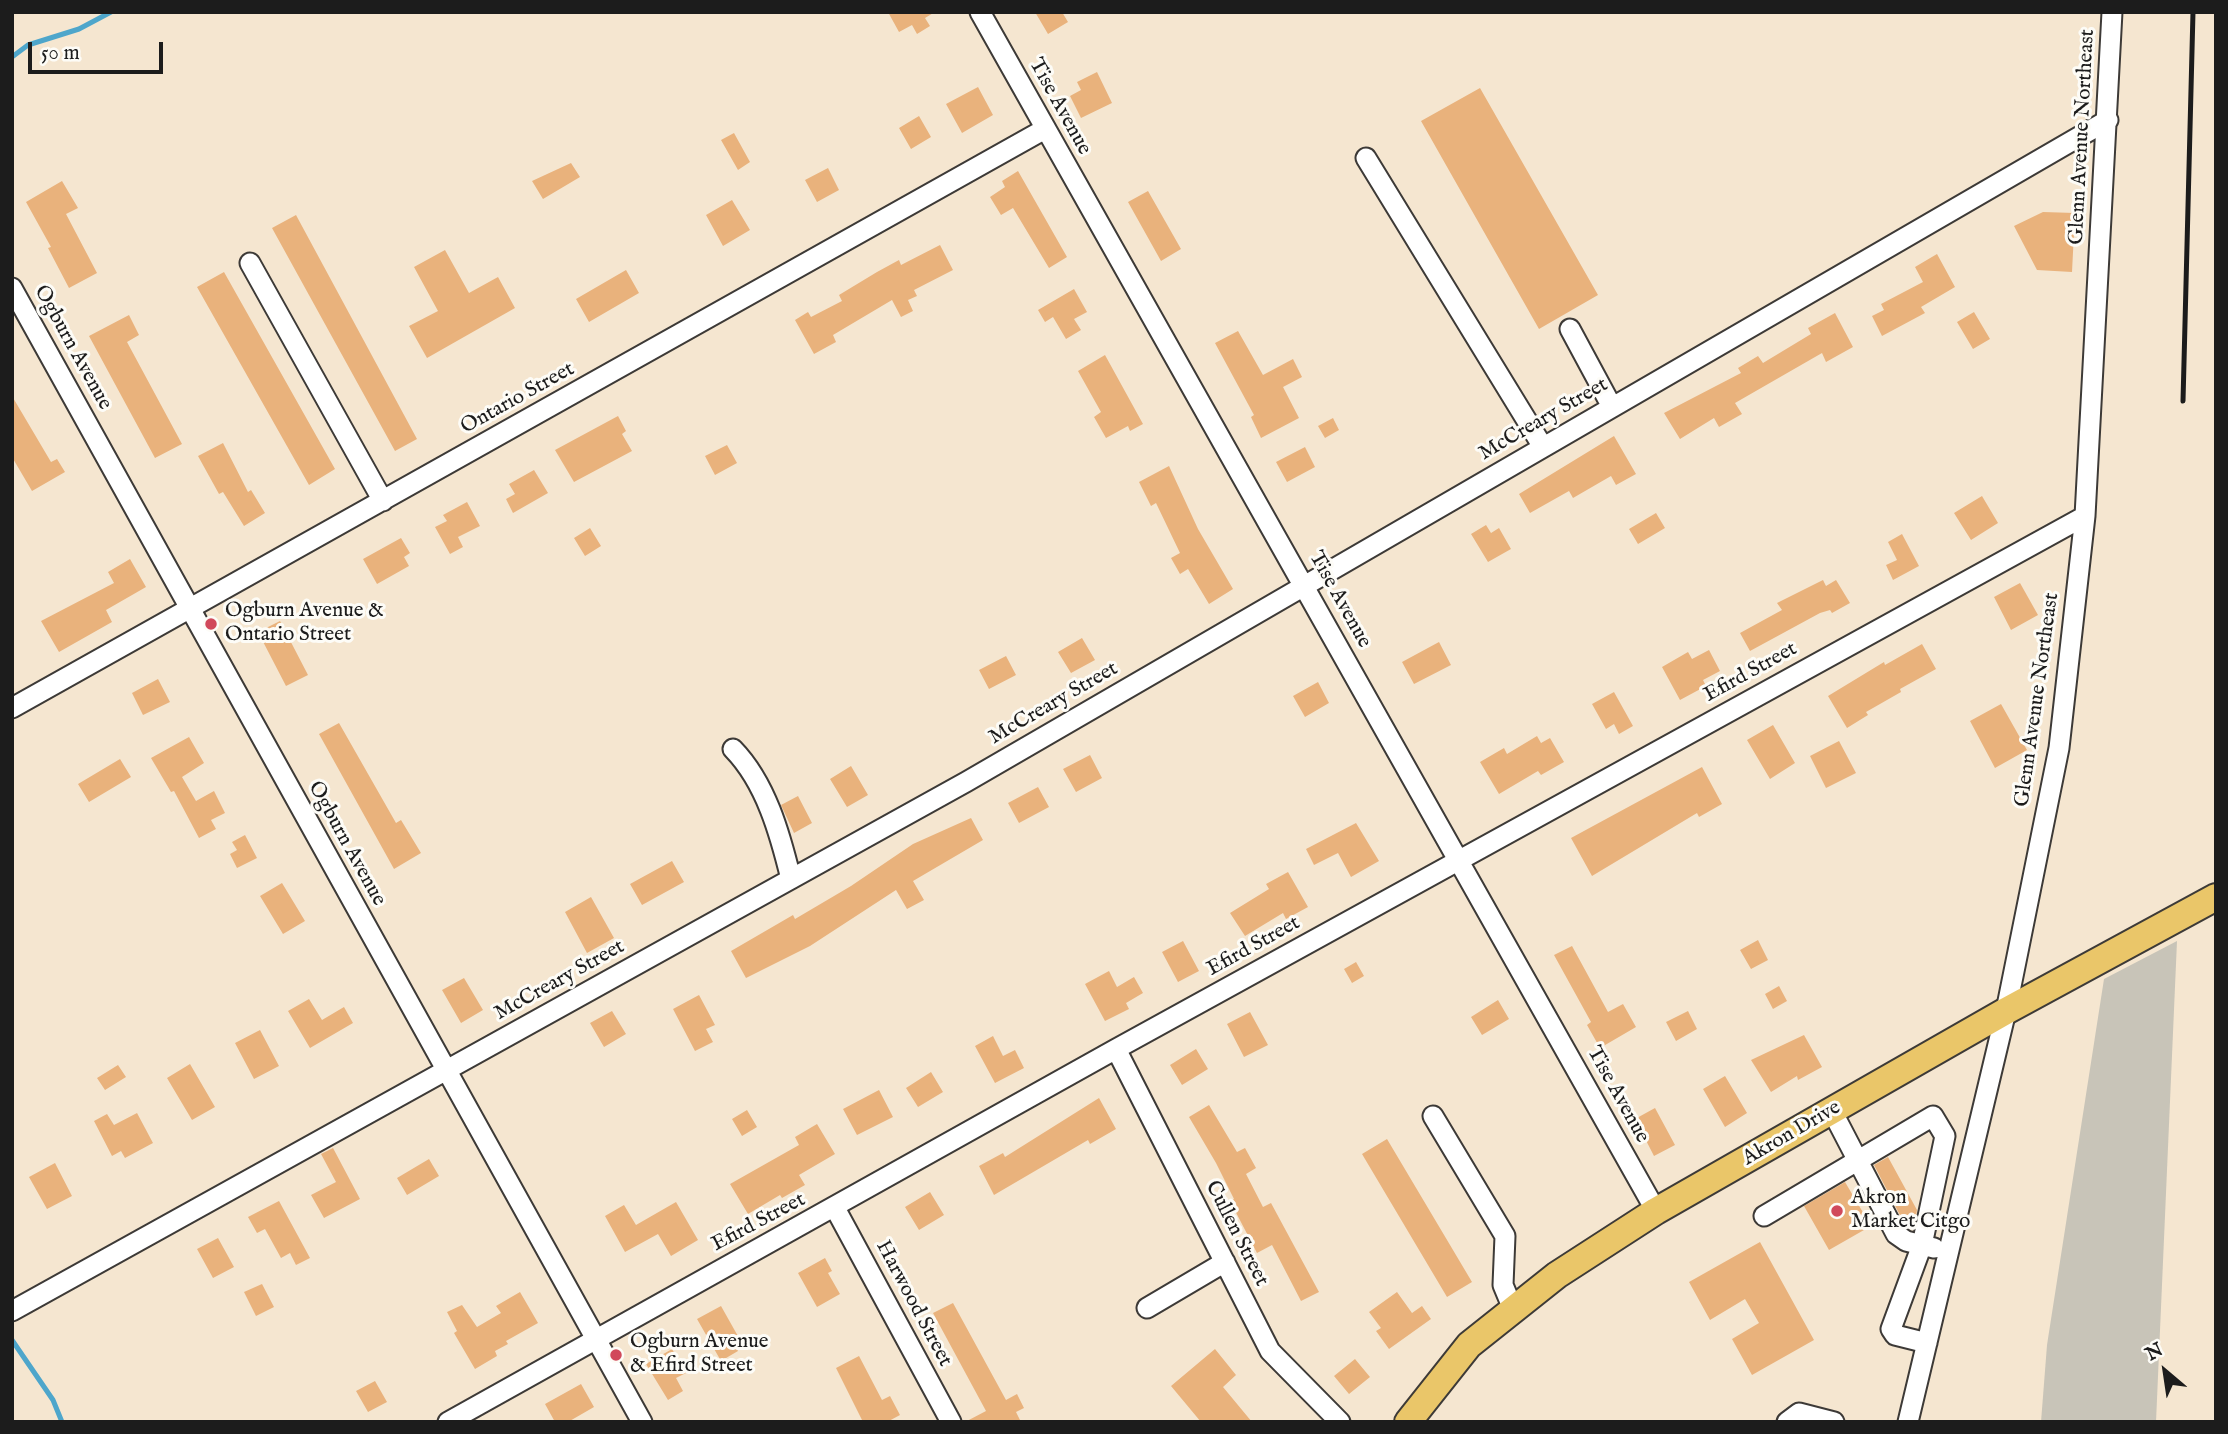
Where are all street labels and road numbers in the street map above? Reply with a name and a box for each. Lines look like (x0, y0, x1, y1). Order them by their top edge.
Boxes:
street label: Glenn Avenue Northeast (2065, 29, 2101, 245)
street label: Tise Avenue (1022, 54, 1096, 160)
street label: Ogburn Avenue (27, 281, 117, 415)
street label: Ontario Street (457, 357, 579, 441)
street label: McCreary Street (1475, 373, 1613, 467)
street label: Tise Avenue (1302, 547, 1376, 653)
street label: Glenn Avenue Northeast (2011, 591, 2065, 809)
street label: Efird Street (1700, 637, 1802, 709)
street label: McCreary Street (985, 657, 1123, 751)
street label: Ogburn Avenue (301, 777, 391, 911)
street label: Efird Street (1203, 911, 1305, 983)
street label: McCreary Street (491, 935, 629, 1027)
street label: Tise Avenue (1580, 1042, 1654, 1148)
street label: Akron Drive (1738, 1096, 1846, 1172)
street label: Cullen Street (1199, 1177, 1273, 1291)
street label: Efird Street (708, 1188, 810, 1258)
street label: Harwood Street (869, 1237, 957, 1371)

